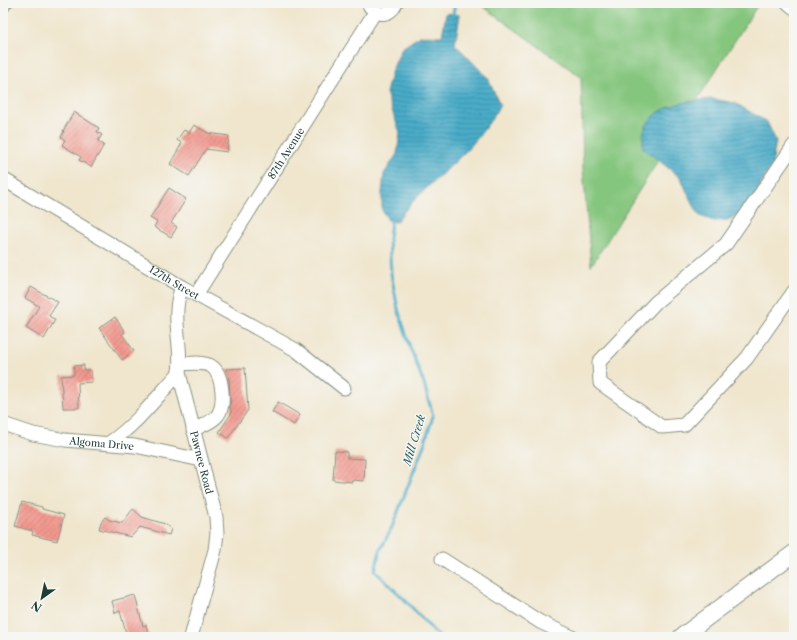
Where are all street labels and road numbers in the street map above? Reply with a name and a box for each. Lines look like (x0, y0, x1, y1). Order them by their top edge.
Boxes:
street label: 87th Avenue (265, 125, 308, 181)
street label: 127th Street (147, 263, 202, 302)
street label: Pawnee Road (187, 429, 216, 495)
street label: Algoma Drive (68, 434, 135, 453)

